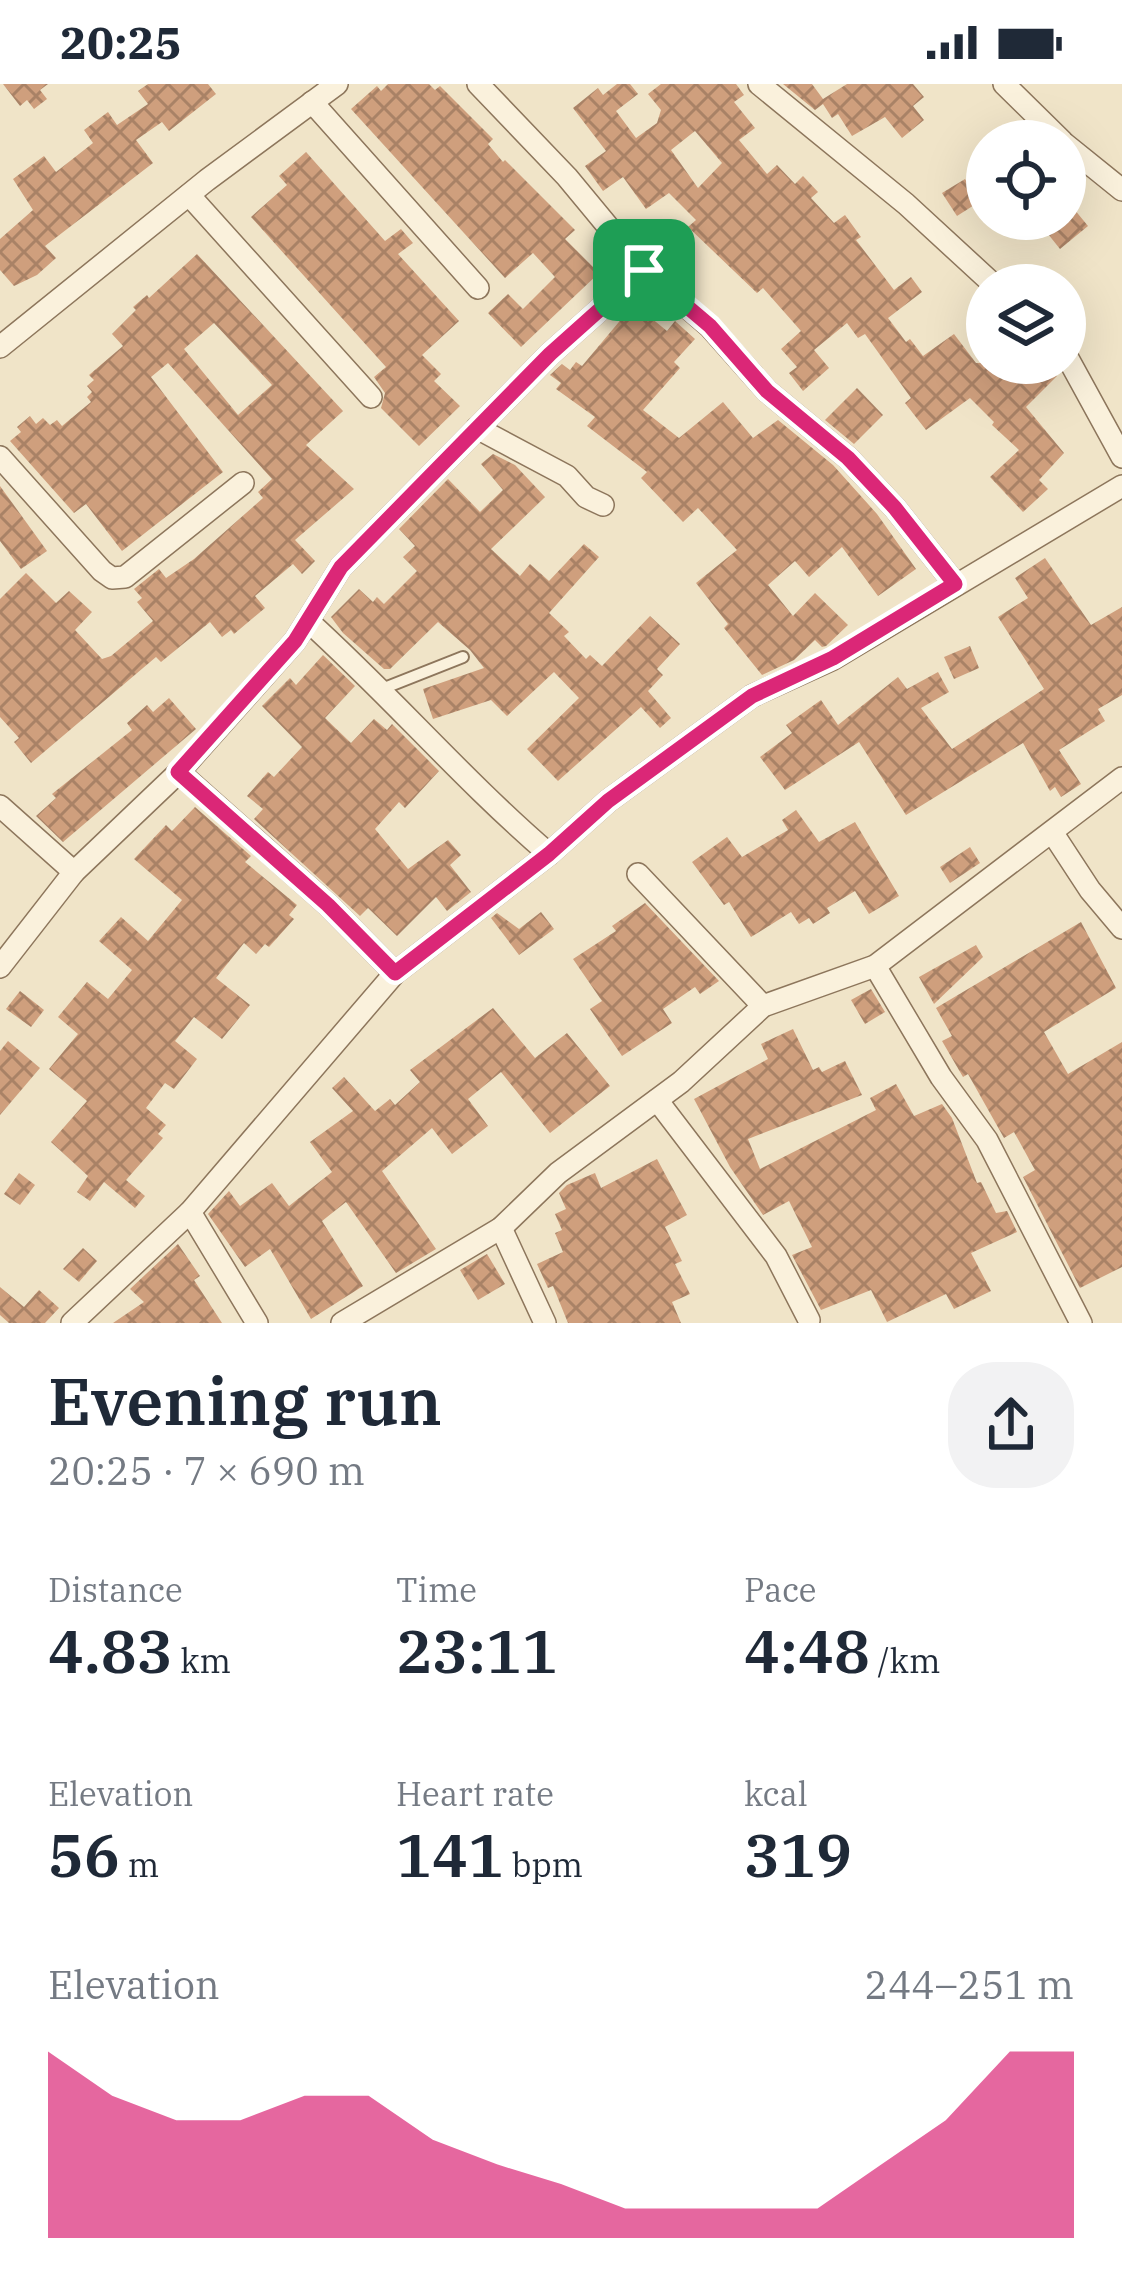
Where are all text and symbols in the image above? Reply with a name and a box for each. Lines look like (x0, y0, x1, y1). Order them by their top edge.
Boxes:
text: 20:25 (60, 13, 182, 71)
map controls (966, 120, 1086, 384)
button: locate (966, 120, 1086, 240)
pin (593, 219, 695, 321)
icon: arrive (611, 237, 677, 303)
button: layers (966, 264, 1086, 384)
text: Evening run (48, 1357, 442, 1443)
button: share (948, 1362, 1074, 1488)
text: 20:25 · 7 × 690 m (48, 1445, 365, 1496)
text: Distance (48, 1568, 183, 1611)
text: Time (396, 1568, 477, 1611)
text: Pace (744, 1568, 817, 1611)
text: 4.83 (48, 1611, 173, 1690)
text: 23:11 (396, 1611, 558, 1690)
text: 4:48 (744, 1611, 870, 1690)
text: km (173, 1639, 231, 1682)
text: /km (870, 1639, 940, 1682)
text: Elevation (48, 1772, 193, 1815)
text: Heart rate (396, 1772, 554, 1815)
text: kcal (744, 1772, 808, 1815)
text: 56 (48, 1815, 120, 1894)
text: 141 (396, 1815, 504, 1894)
text: 319 (744, 1815, 852, 1894)
text: m (120, 1843, 159, 1886)
text: bpm (504, 1843, 583, 1886)
text: Elevation (48, 1959, 220, 2010)
text: 244–251 m (864, 1959, 1074, 2010)

